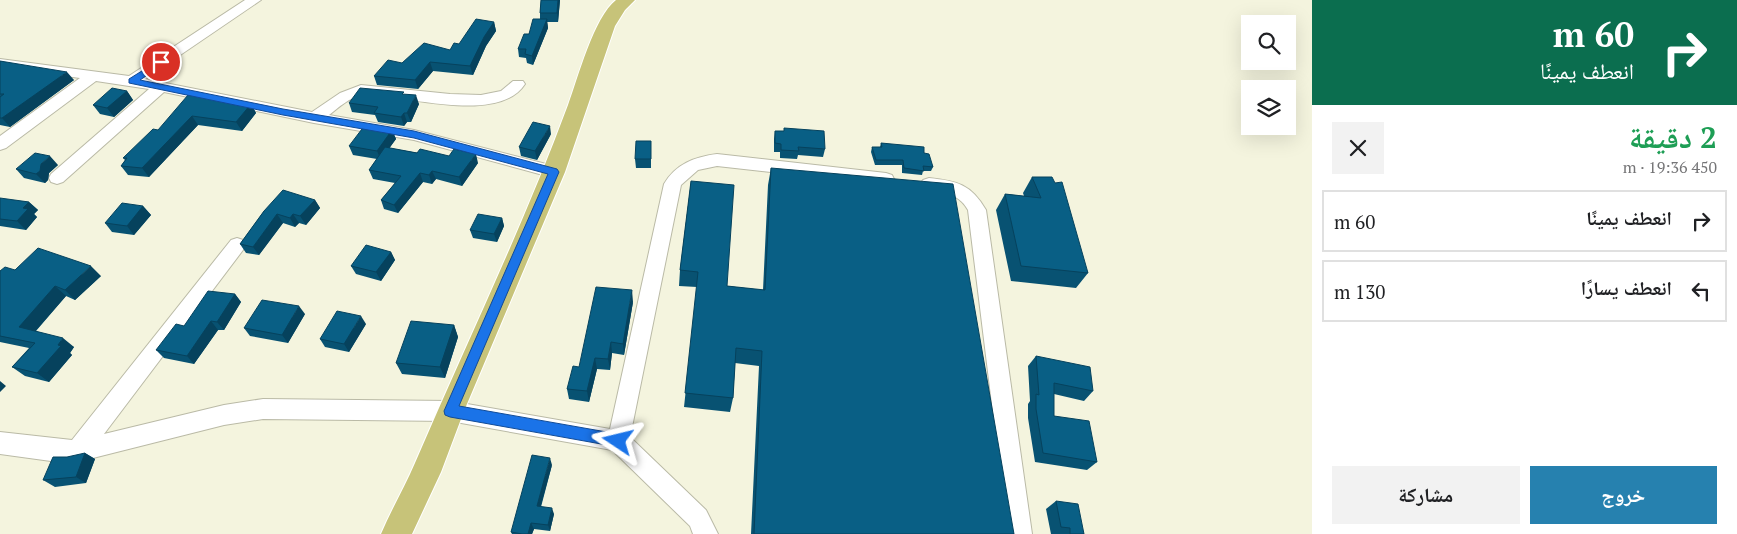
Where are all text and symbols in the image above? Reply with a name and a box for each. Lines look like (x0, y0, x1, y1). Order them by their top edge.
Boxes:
text: 60 m (1553, 11, 1634, 57)
map controls (1241, 15, 1296, 135)
button: search (1241, 15, 1296, 70)
icon: right (1652, 20, 1717, 85)
pin (140, 41, 182, 83)
icon: arrive (147, 48, 175, 76)
text: انعطف يمينًا (1540, 56, 1634, 85)
button: layers (1241, 80, 1296, 135)
text: 2 دقيقة (1629, 117, 1717, 157)
button: close (1332, 122, 1384, 174)
text: 450 m · 19:36 (1623, 156, 1717, 178)
text: انعطف يمينًا (1586, 205, 1672, 230)
icon: right (1687, 207, 1715, 235)
text: 60 m (1334, 209, 1375, 234)
text: انعطف يسارًا (1581, 275, 1672, 300)
icon: left (1687, 277, 1715, 305)
text: 130 m (1334, 279, 1385, 304)
position arrow (591, 414, 643, 466)
button: مشاركة (1332, 466, 1520, 524)
button: خروج (1530, 466, 1717, 524)

